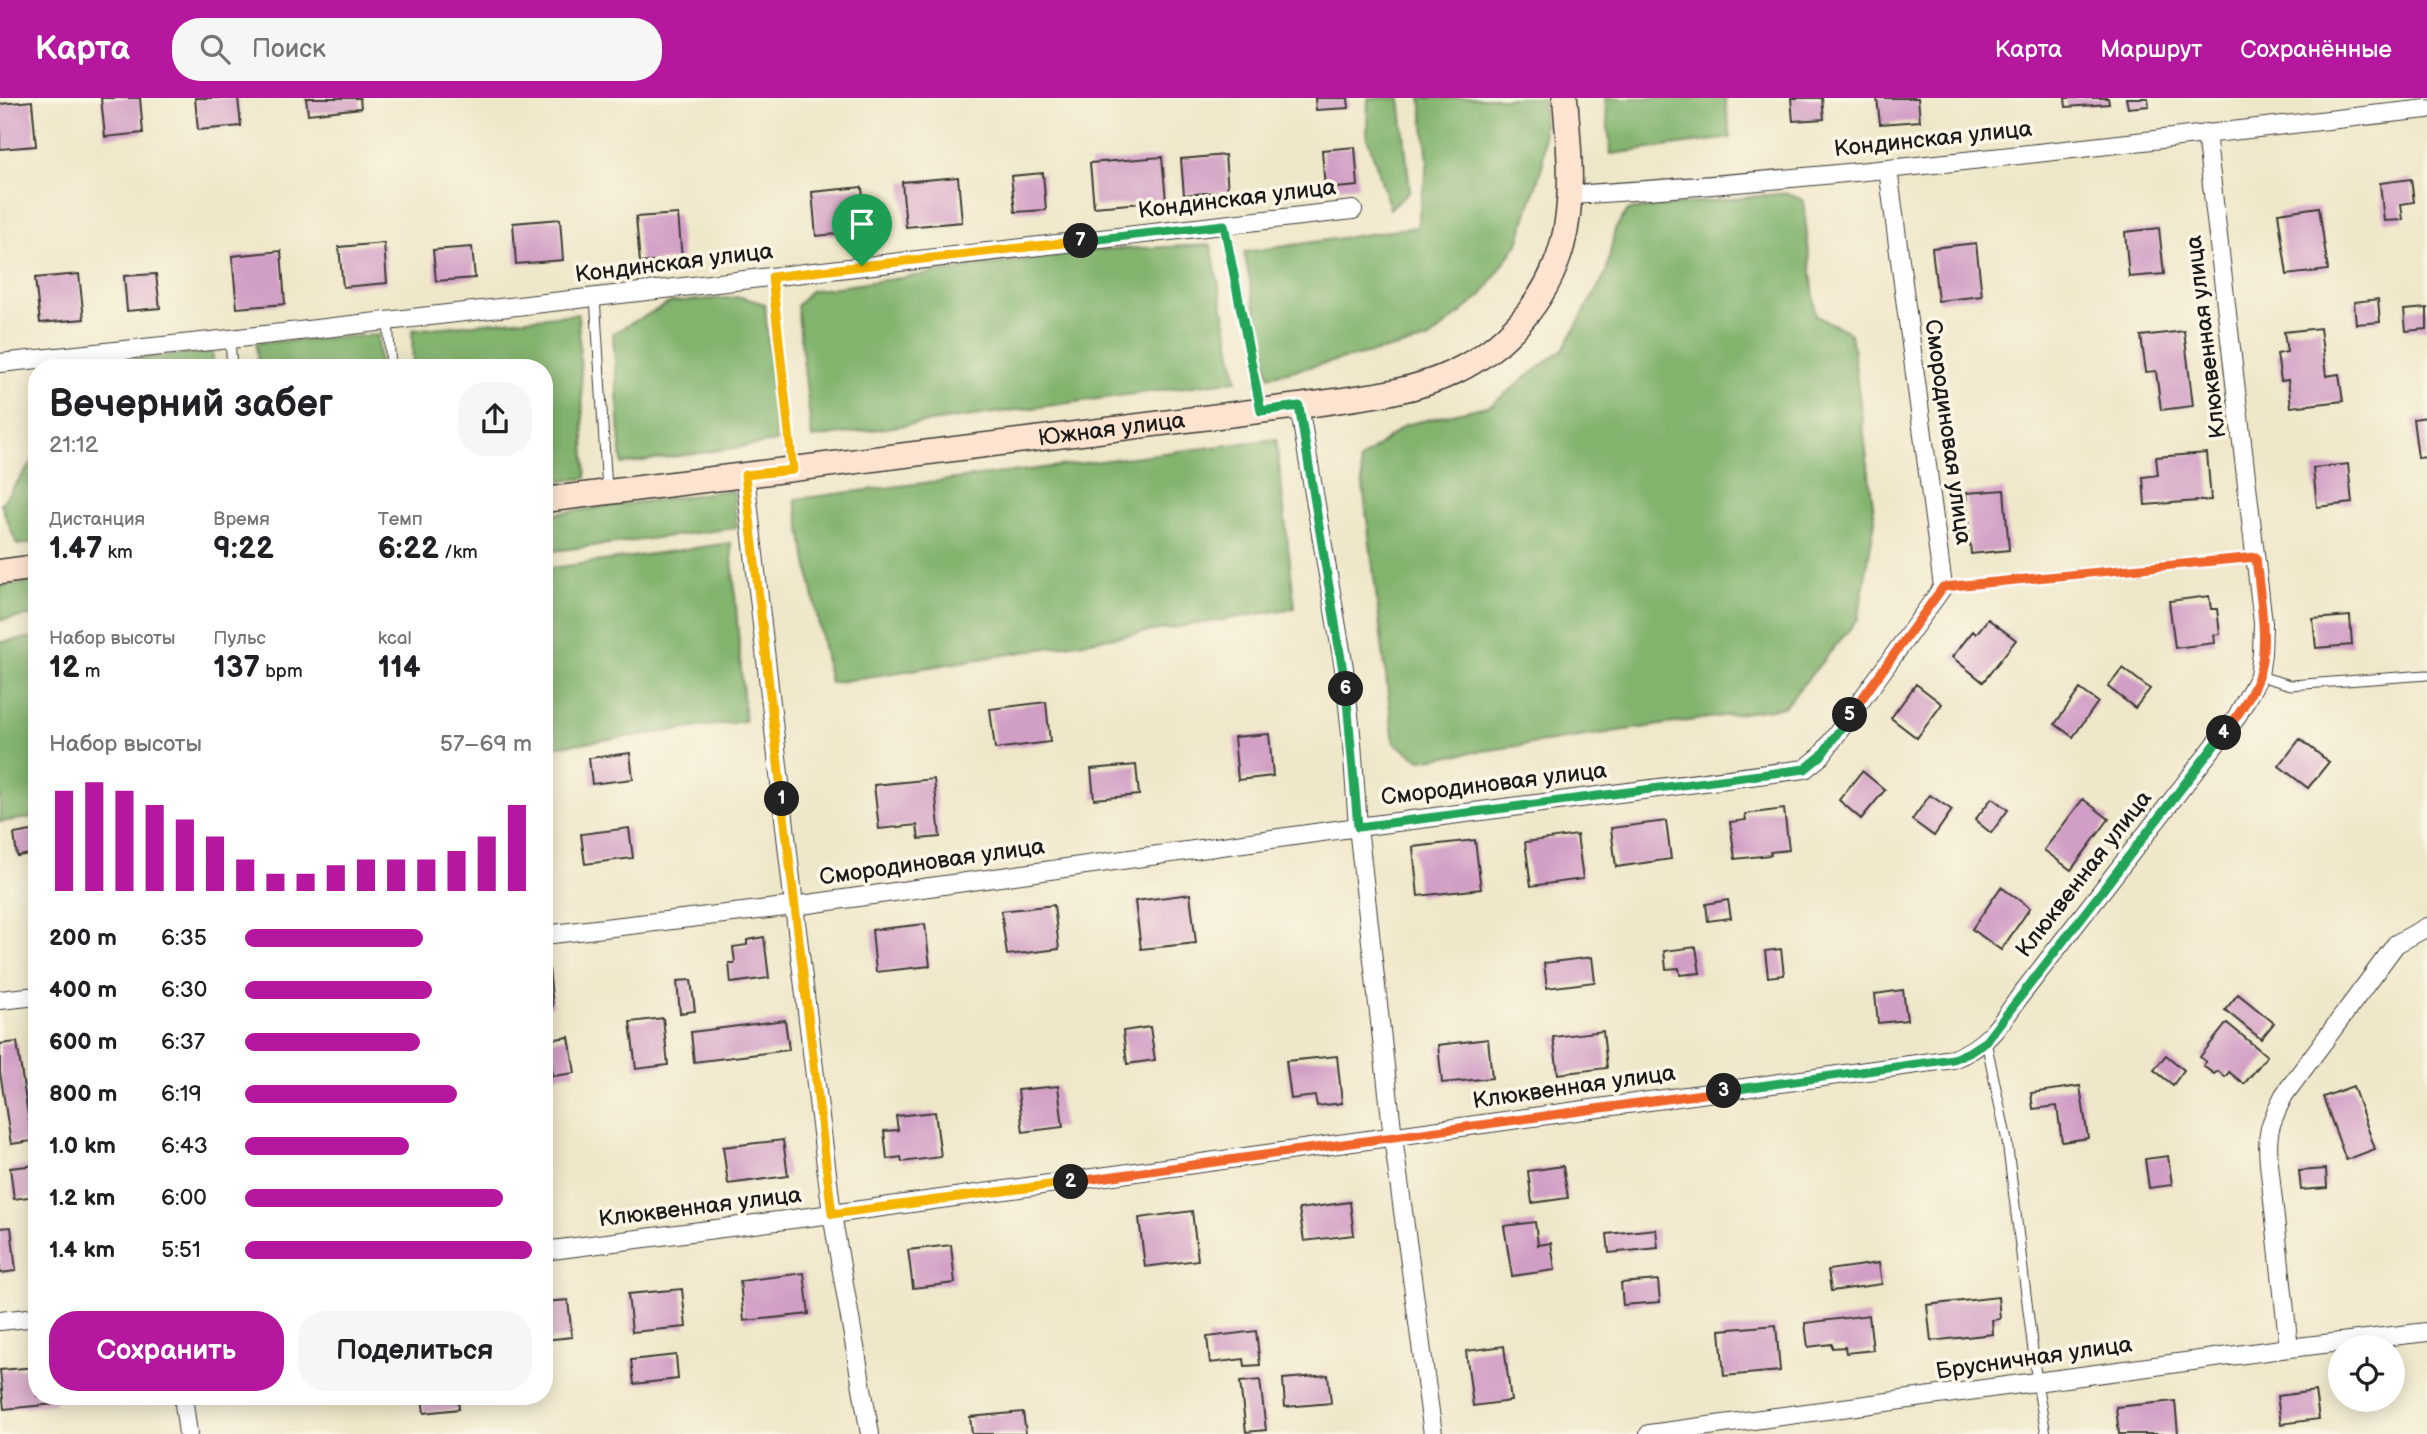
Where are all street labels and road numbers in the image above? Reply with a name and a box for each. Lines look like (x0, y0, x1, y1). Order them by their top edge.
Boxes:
street label: Кондинская улица (1833, 115, 2034, 163)
street label: Кондинская улица (1137, 173, 1338, 225)
street label: Клюквенная улица (2180, 233, 2232, 440)
street label: Кондинская улица (574, 237, 775, 289)
street label: Смородиновая улица (1918, 318, 1978, 547)
street label: Южная улица (1037, 406, 1187, 452)
street label: Смородиновая улица (1380, 756, 1609, 812)
street label: Клюквенная улица (2010, 785, 2158, 963)
street label: Смородиновая улица (818, 832, 1047, 892)
street label: Клюквенная улица (1471, 1059, 1678, 1115)
street label: Клюквенная улица (597, 1181, 804, 1233)
street label: Брусничная улица (1934, 1330, 2134, 1386)

